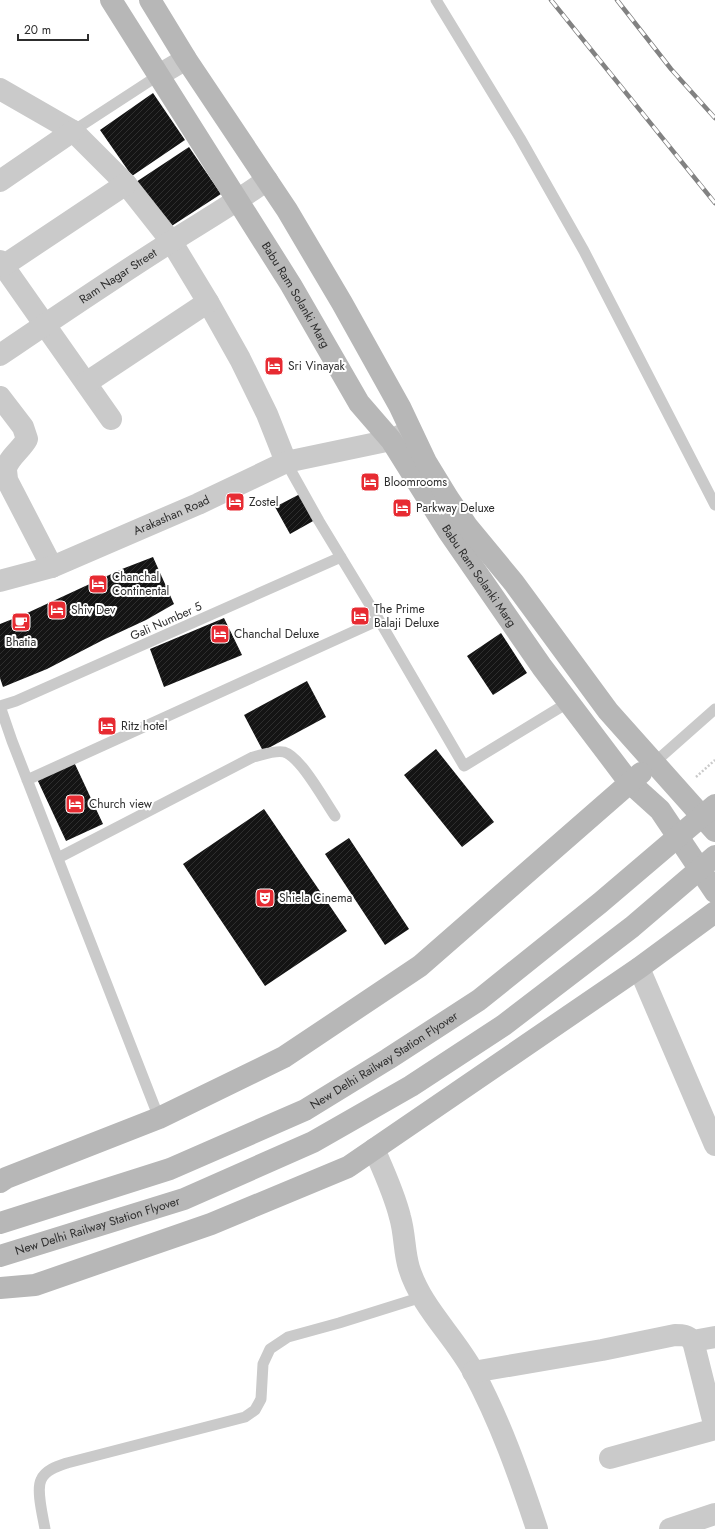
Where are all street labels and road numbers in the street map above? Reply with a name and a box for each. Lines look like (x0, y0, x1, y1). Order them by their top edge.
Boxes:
street label: Babu Ram Solanki Marg (257, 238, 334, 351)
street label: Ram Nagar Street (76, 244, 161, 308)
street label: Arakashan Road (130, 491, 213, 540)
street label: Babu Ram Solanki Marg (437, 521, 521, 631)
street label: Gali Number 5 (127, 597, 205, 645)
street label: New Delhi Railway Station Flyover (307, 1006, 462, 1114)
street label: New Delhi Railway Station Flyover (13, 1192, 183, 1260)

